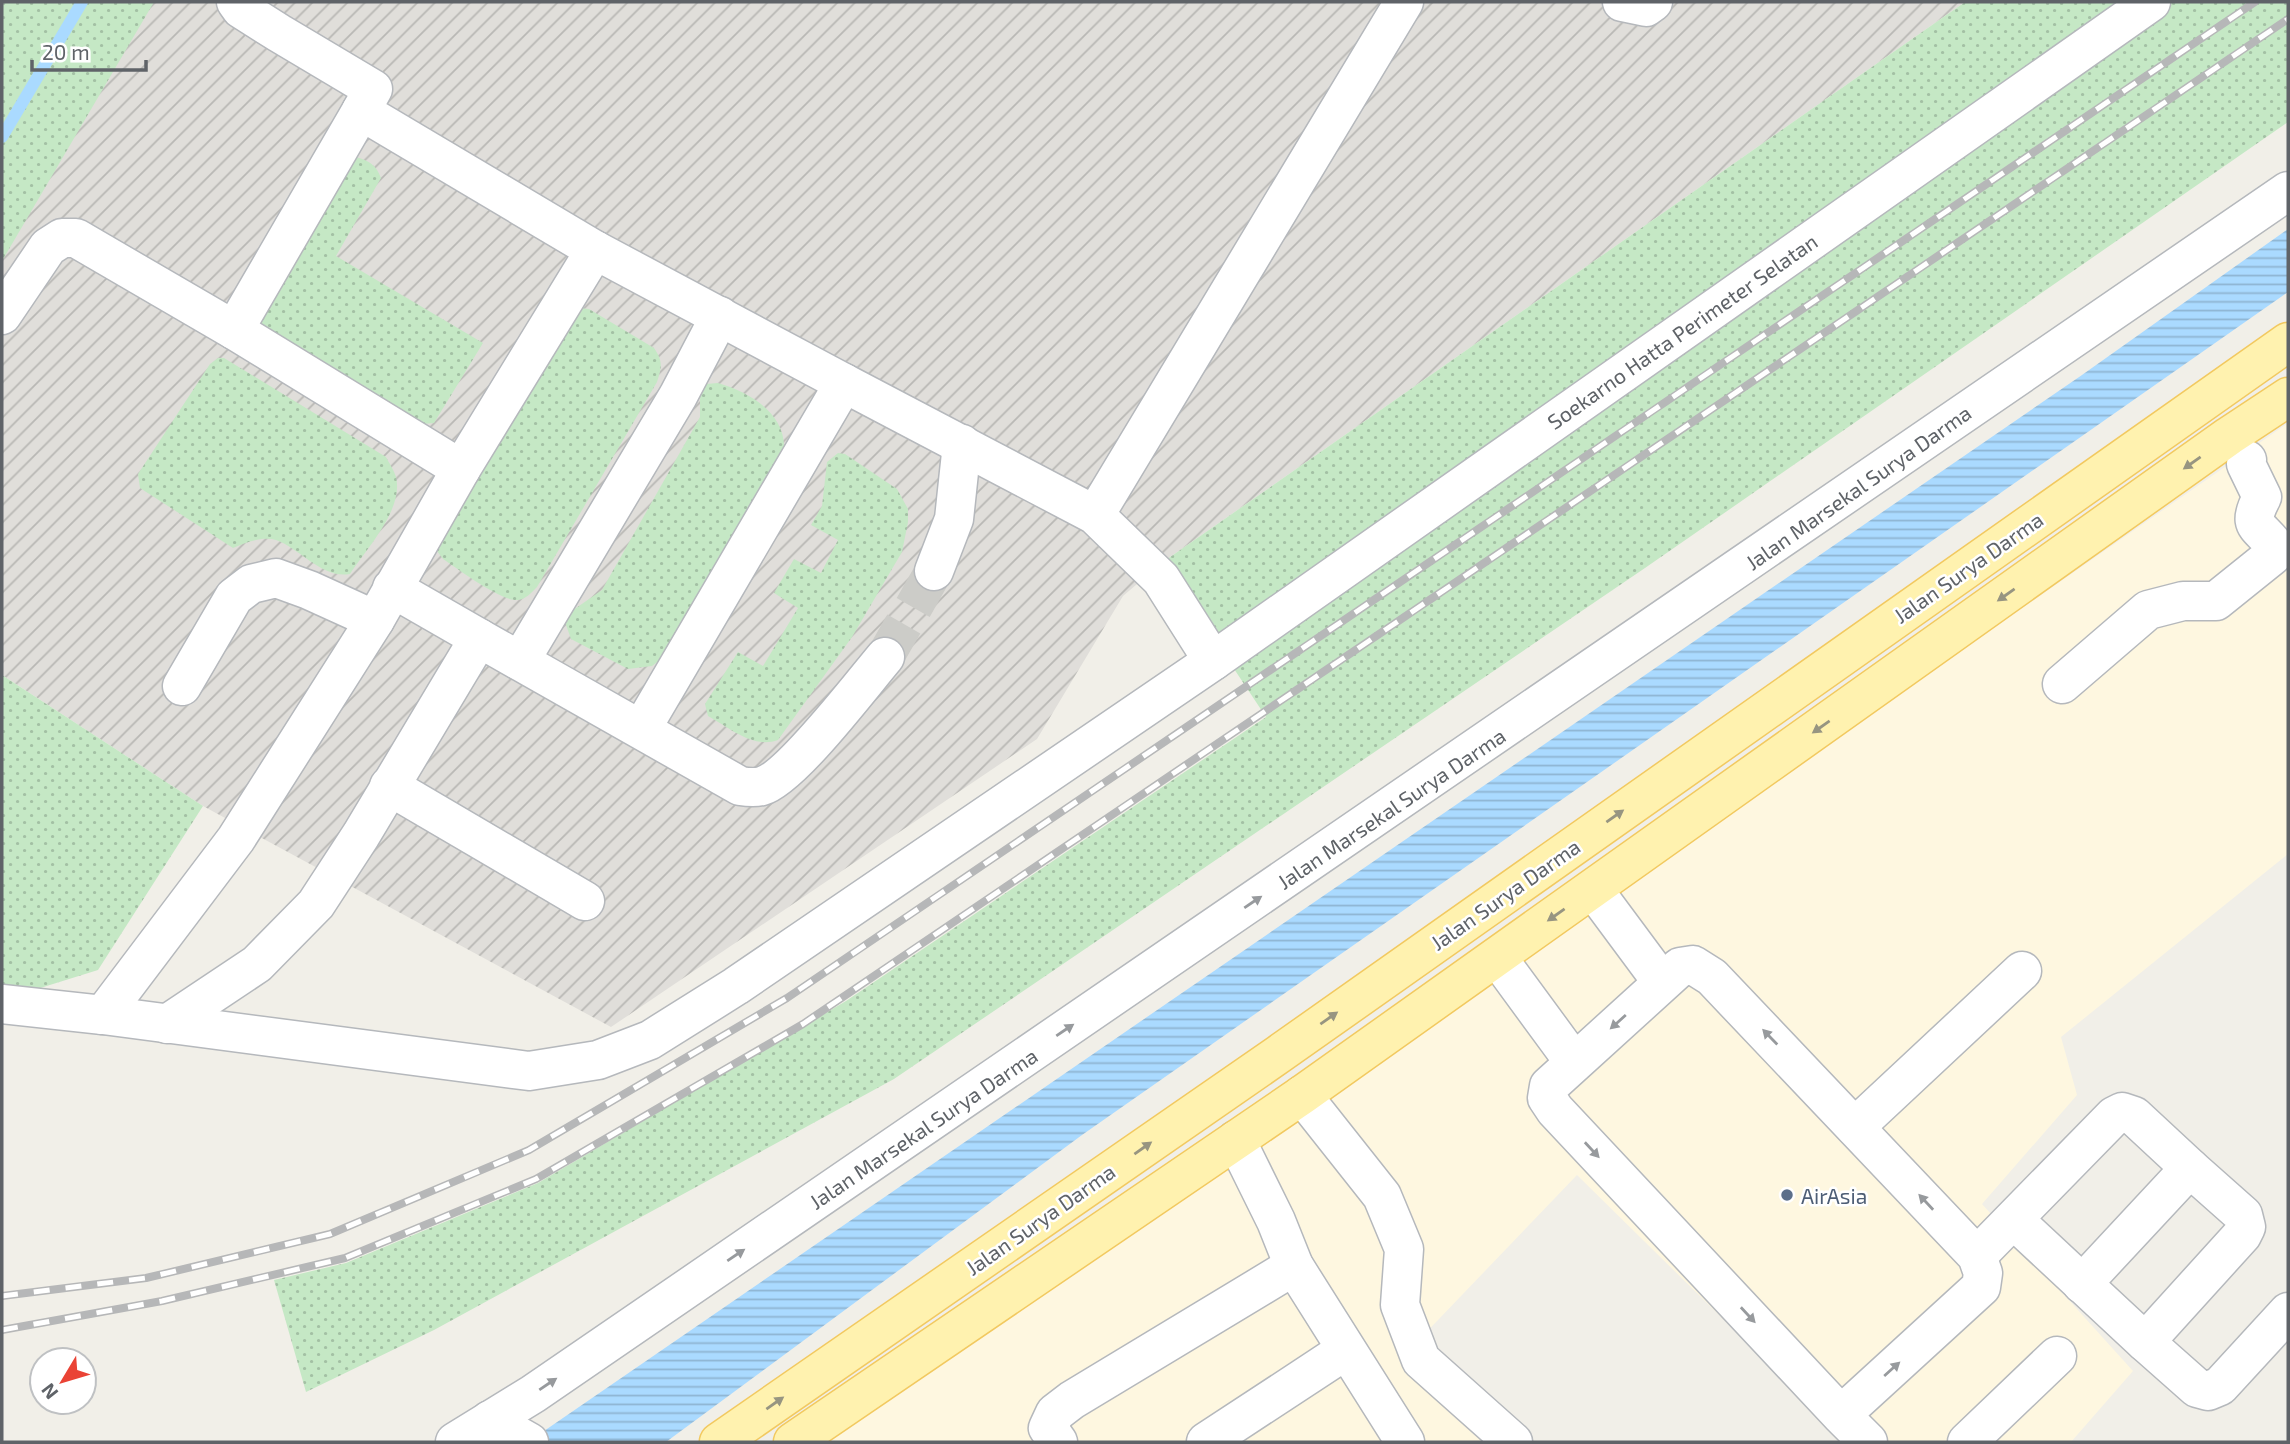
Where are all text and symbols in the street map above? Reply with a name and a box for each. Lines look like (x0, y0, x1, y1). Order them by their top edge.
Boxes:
scale bar (32, 28, 145, 72)
text: 20 m (42, 39, 90, 64)
street label: Soekarno Hatta Perimeter Selatan (1542, 228, 1822, 434)
street label: Jalan Marsekal Surya Darma (1740, 399, 1976, 575)
one-way arrow (2183, 456, 2201, 470)
street label: Jalan Surya Darma (1889, 506, 2047, 628)
one-way arrow (1997, 588, 2015, 602)
one-way arrow (1812, 720, 1830, 734)
street label: Jalan Marsekal Surya Darma (1272, 722, 1510, 894)
one-way arrow (1606, 809, 1624, 823)
street label: Jalan Surya Darma (1426, 833, 1584, 955)
one-way arrow (1244, 895, 1262, 909)
one-way arrow (1547, 908, 1565, 922)
one-way arrow (1320, 1011, 1338, 1025)
one-way arrow (1610, 1014, 1627, 1030)
one-way arrow (1056, 1023, 1074, 1037)
one-way arrow (1761, 1029, 1778, 1046)
street label: Jalan Marsekal Surya Darma (804, 1042, 1042, 1214)
one-way arrow (1134, 1141, 1152, 1155)
one-way arrow (1584, 1141, 1600, 1158)
street label: Jalan Surya Darma (961, 1158, 1119, 1280)
place label: AirAsia (1801, 1183, 1867, 1208)
marker: AirAsia (1779, 1187, 1795, 1203)
one-way arrow (1919, 1194, 1935, 1211)
one-way arrow (727, 1248, 745, 1262)
one-way arrow (1739, 1307, 1756, 1324)
north arrow (28, 1346, 98, 1416)
one-way arrow (1883, 1361, 1901, 1377)
one-way arrow (539, 1377, 557, 1391)
text: N (36, 1379, 62, 1404)
one-way arrow (766, 1396, 784, 1410)

